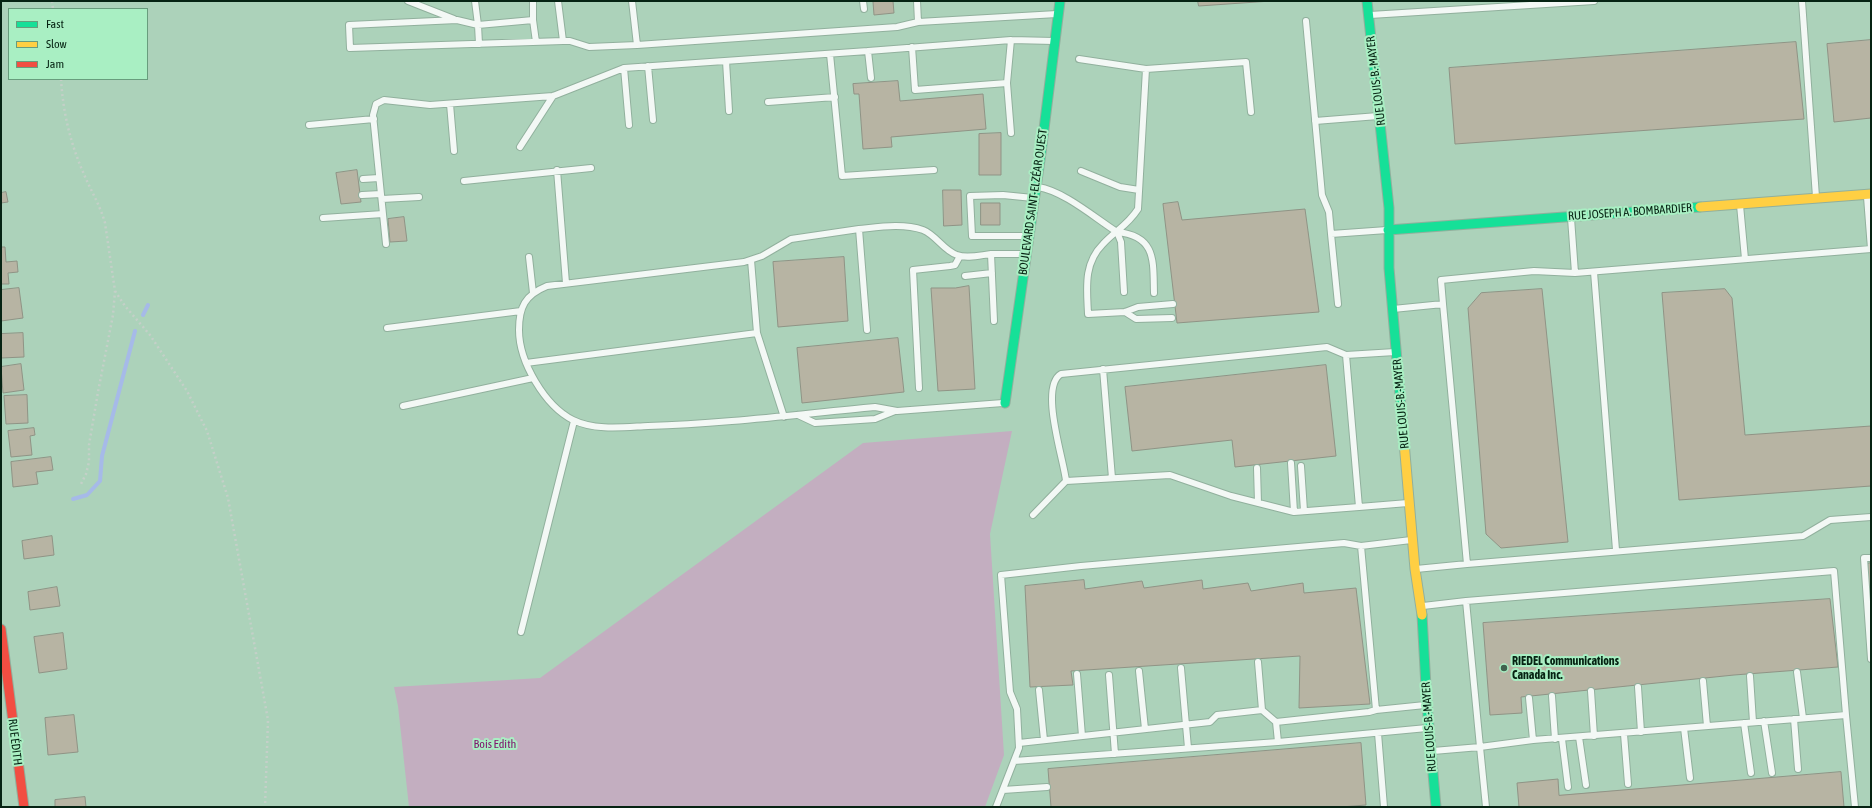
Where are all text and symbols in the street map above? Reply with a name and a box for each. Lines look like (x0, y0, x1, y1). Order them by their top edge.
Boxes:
legend (8, 8, 148, 80)
text: Fast (46, 17, 64, 31)
street label: RUE LOUIS-B.-MAYER (1363, 35, 1389, 127)
text: Slow (46, 37, 67, 51)
text: Jam (46, 57, 64, 71)
street label: BOULEVARD SAINT-ELZÉAR OUEST (1016, 128, 1050, 276)
street label: RUE JOSEPH A. BOMBARDIER (1568, 200, 1692, 224)
street label: RUE LOUIS-B.-MAYER (1390, 359, 1412, 449)
place label: RIEDEL Communications Canada Inc. (1512, 654, 1619, 682)
marker: RIEDEL Communications Canada Inc. (1499, 663, 1509, 673)
street label: RUE LOUIS-B.-MAYER (1419, 682, 1439, 772)
street label: RUE ÉDITH (5, 718, 25, 766)
park label: Bois Edith (474, 737, 516, 751)

